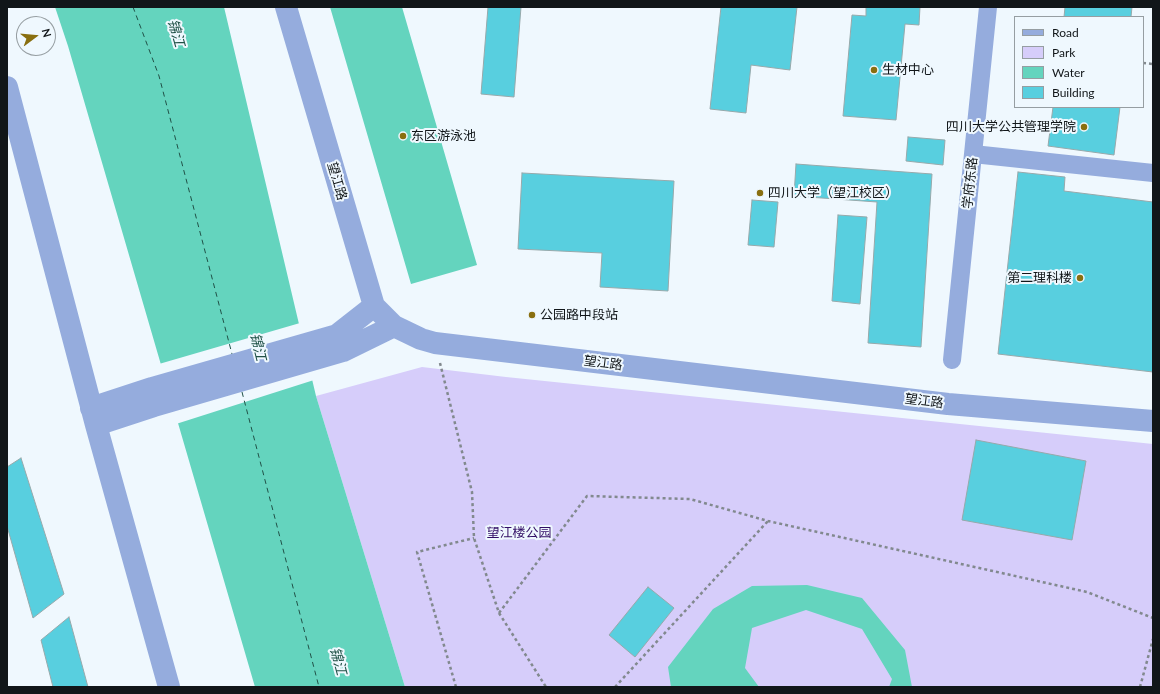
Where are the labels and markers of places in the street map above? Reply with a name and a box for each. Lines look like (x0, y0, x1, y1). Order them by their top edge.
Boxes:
place label: 生材中心 (882, 62, 934, 78)
marker: 生材中心 (869, 65, 879, 75)
place label: 四川大学公共管理学院 (946, 119, 1076, 135)
marker: 四川大学公共管理学院 (1079, 122, 1089, 132)
place label: 东区游泳池 (411, 128, 476, 144)
marker: 东区游泳池 (398, 131, 408, 141)
place label: 四川大学（望江校区） (768, 185, 898, 201)
marker: 四川大学（望江校区） (755, 188, 765, 198)
place label: 第二理科楼 (1007, 270, 1072, 286)
marker: 第二理科楼 (1075, 273, 1085, 283)
place label: 公园路中段站 (540, 307, 618, 323)
marker: 公园路中段站 (527, 310, 537, 320)

